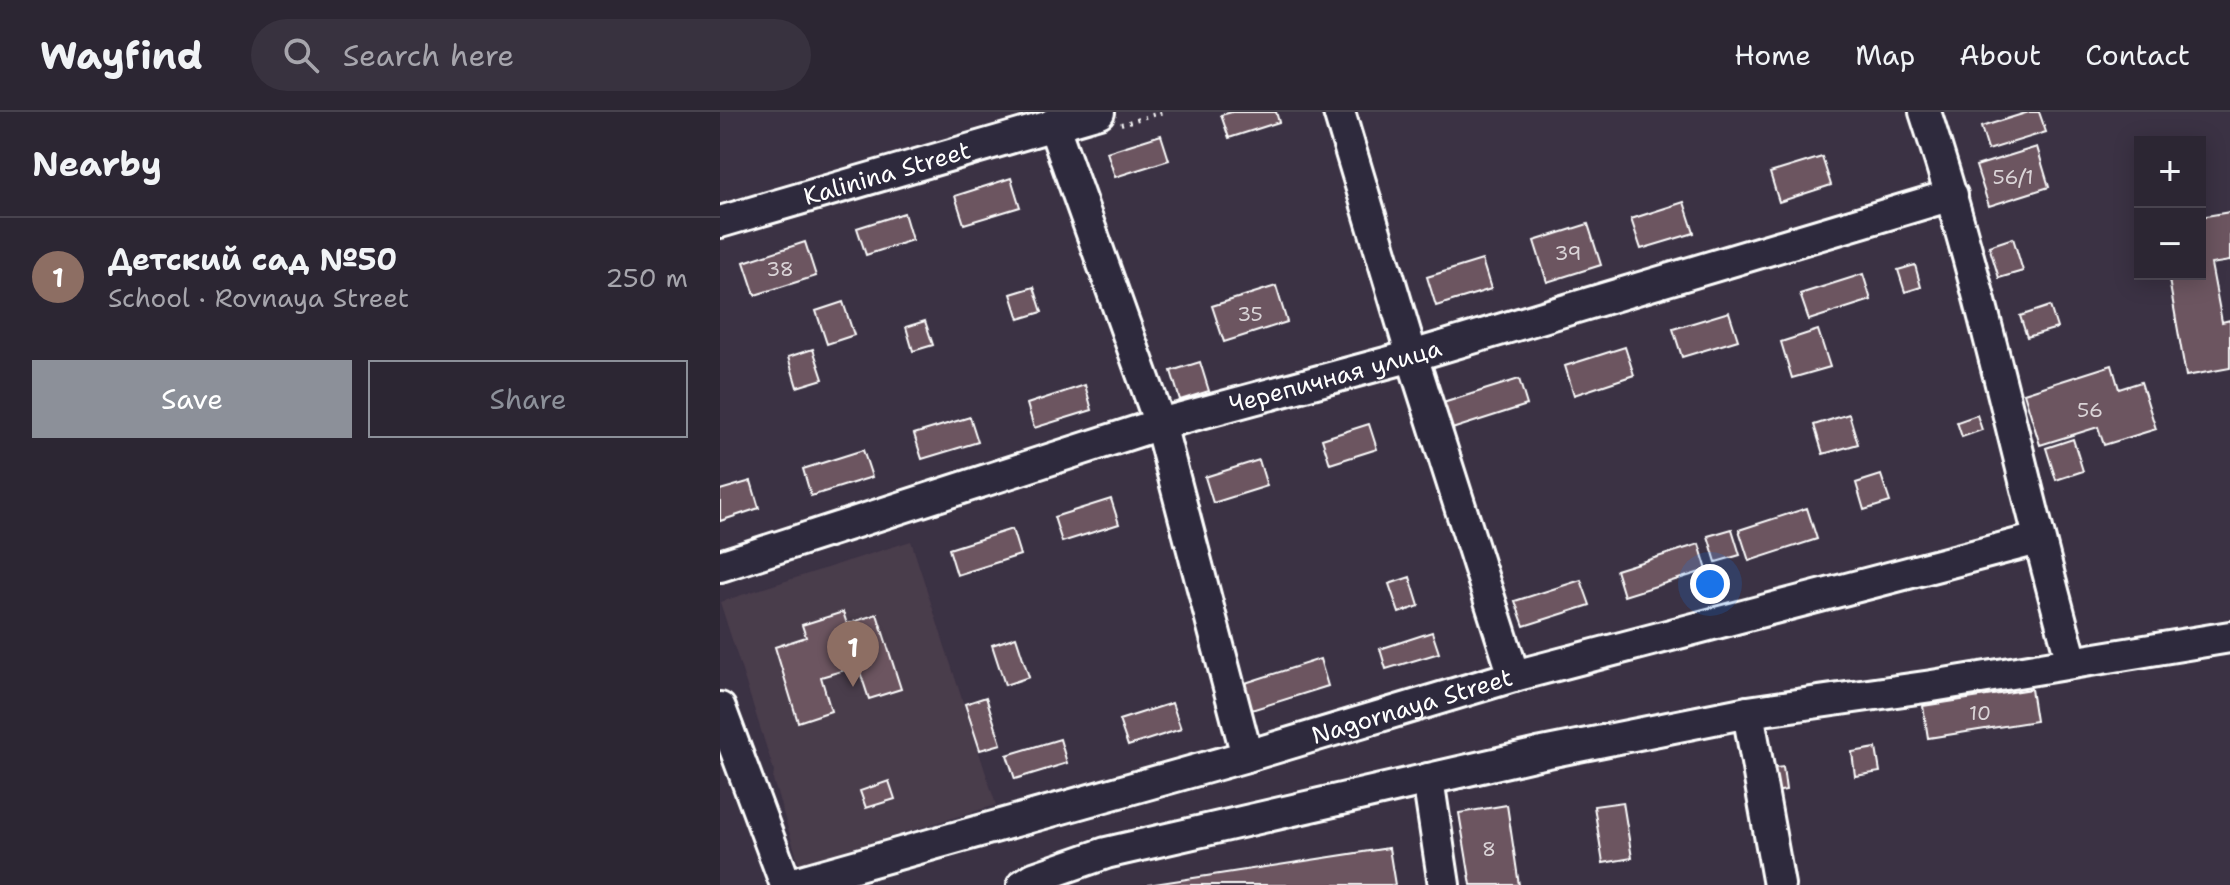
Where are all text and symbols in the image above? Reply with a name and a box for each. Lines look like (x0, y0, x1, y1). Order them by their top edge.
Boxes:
search box (251, 19, 811, 91)
text: Wayfind (40, 30, 203, 81)
icon: search (279, 33, 323, 77)
text: Search here (343, 35, 514, 76)
text: Home (1734, 36, 1811, 74)
text: Map (1855, 36, 1915, 74)
text: About (1959, 36, 2041, 74)
text: Contact (2085, 36, 2190, 74)
street label: Kalinina Street (800, 134, 974, 213)
map controls (2134, 136, 2206, 280)
button: + (2134, 136, 2206, 208)
text: Nearby (32, 141, 162, 187)
house number: 56/1 (1993, 164, 2033, 190)
button: − (2134, 208, 2206, 280)
text: Детский сад №50 (108, 239, 397, 280)
house number: 39 (1555, 240, 1581, 266)
house number: 38 (766, 256, 794, 282)
text: 1 (52, 260, 64, 295)
text: 250 m (605, 260, 688, 295)
text: School · Rovnaya Street (108, 280, 409, 315)
house number: 35 (1237, 301, 1263, 327)
street label: Черепичная улица (1225, 332, 1446, 421)
button: Save (32, 360, 352, 438)
button: Share (368, 360, 688, 438)
house number: 56 (2077, 397, 2103, 423)
your location (1690, 564, 1730, 604)
pin: 1 (827, 621, 879, 687)
street label: Nagornaya Street (1308, 661, 1516, 752)
house number: 10 (1969, 700, 1991, 726)
house number: 8 (1482, 836, 1496, 862)

